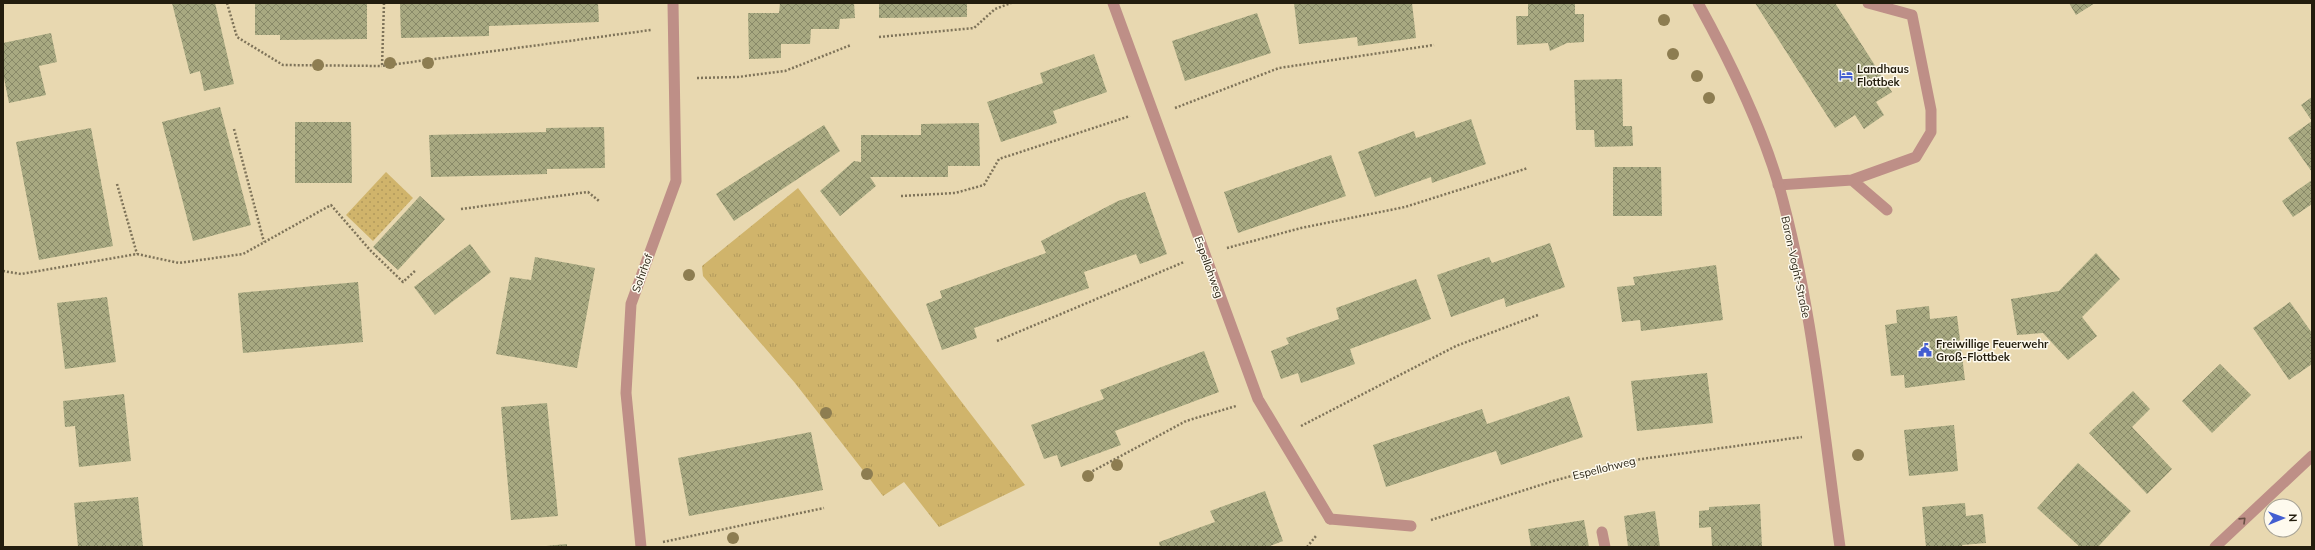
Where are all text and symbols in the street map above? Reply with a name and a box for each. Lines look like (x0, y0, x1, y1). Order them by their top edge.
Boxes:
place label: Landhaus Flottbek (1857, 62, 1909, 89)
hotel icon: Landhaus Flottbek (1838, 67, 1854, 83)
street label: Baron-Voght-Straße (1778, 215, 1814, 319)
street label: Espellohweg (1191, 234, 1227, 300)
street label: Sohrhof (629, 252, 656, 294)
place label: Freiwillige Feuerwehr Groß-Flottbek (1936, 337, 2049, 364)
public building icon: Freiwillige Feuerwehr Groß-Flottbek (1917, 342, 1933, 358)
street label: Espellohweg (1571, 453, 1637, 483)
north arrow (2263, 498, 2303, 538)
text: N (2286, 514, 2300, 522)
one-way arrow (2238, 517, 2246, 525)

